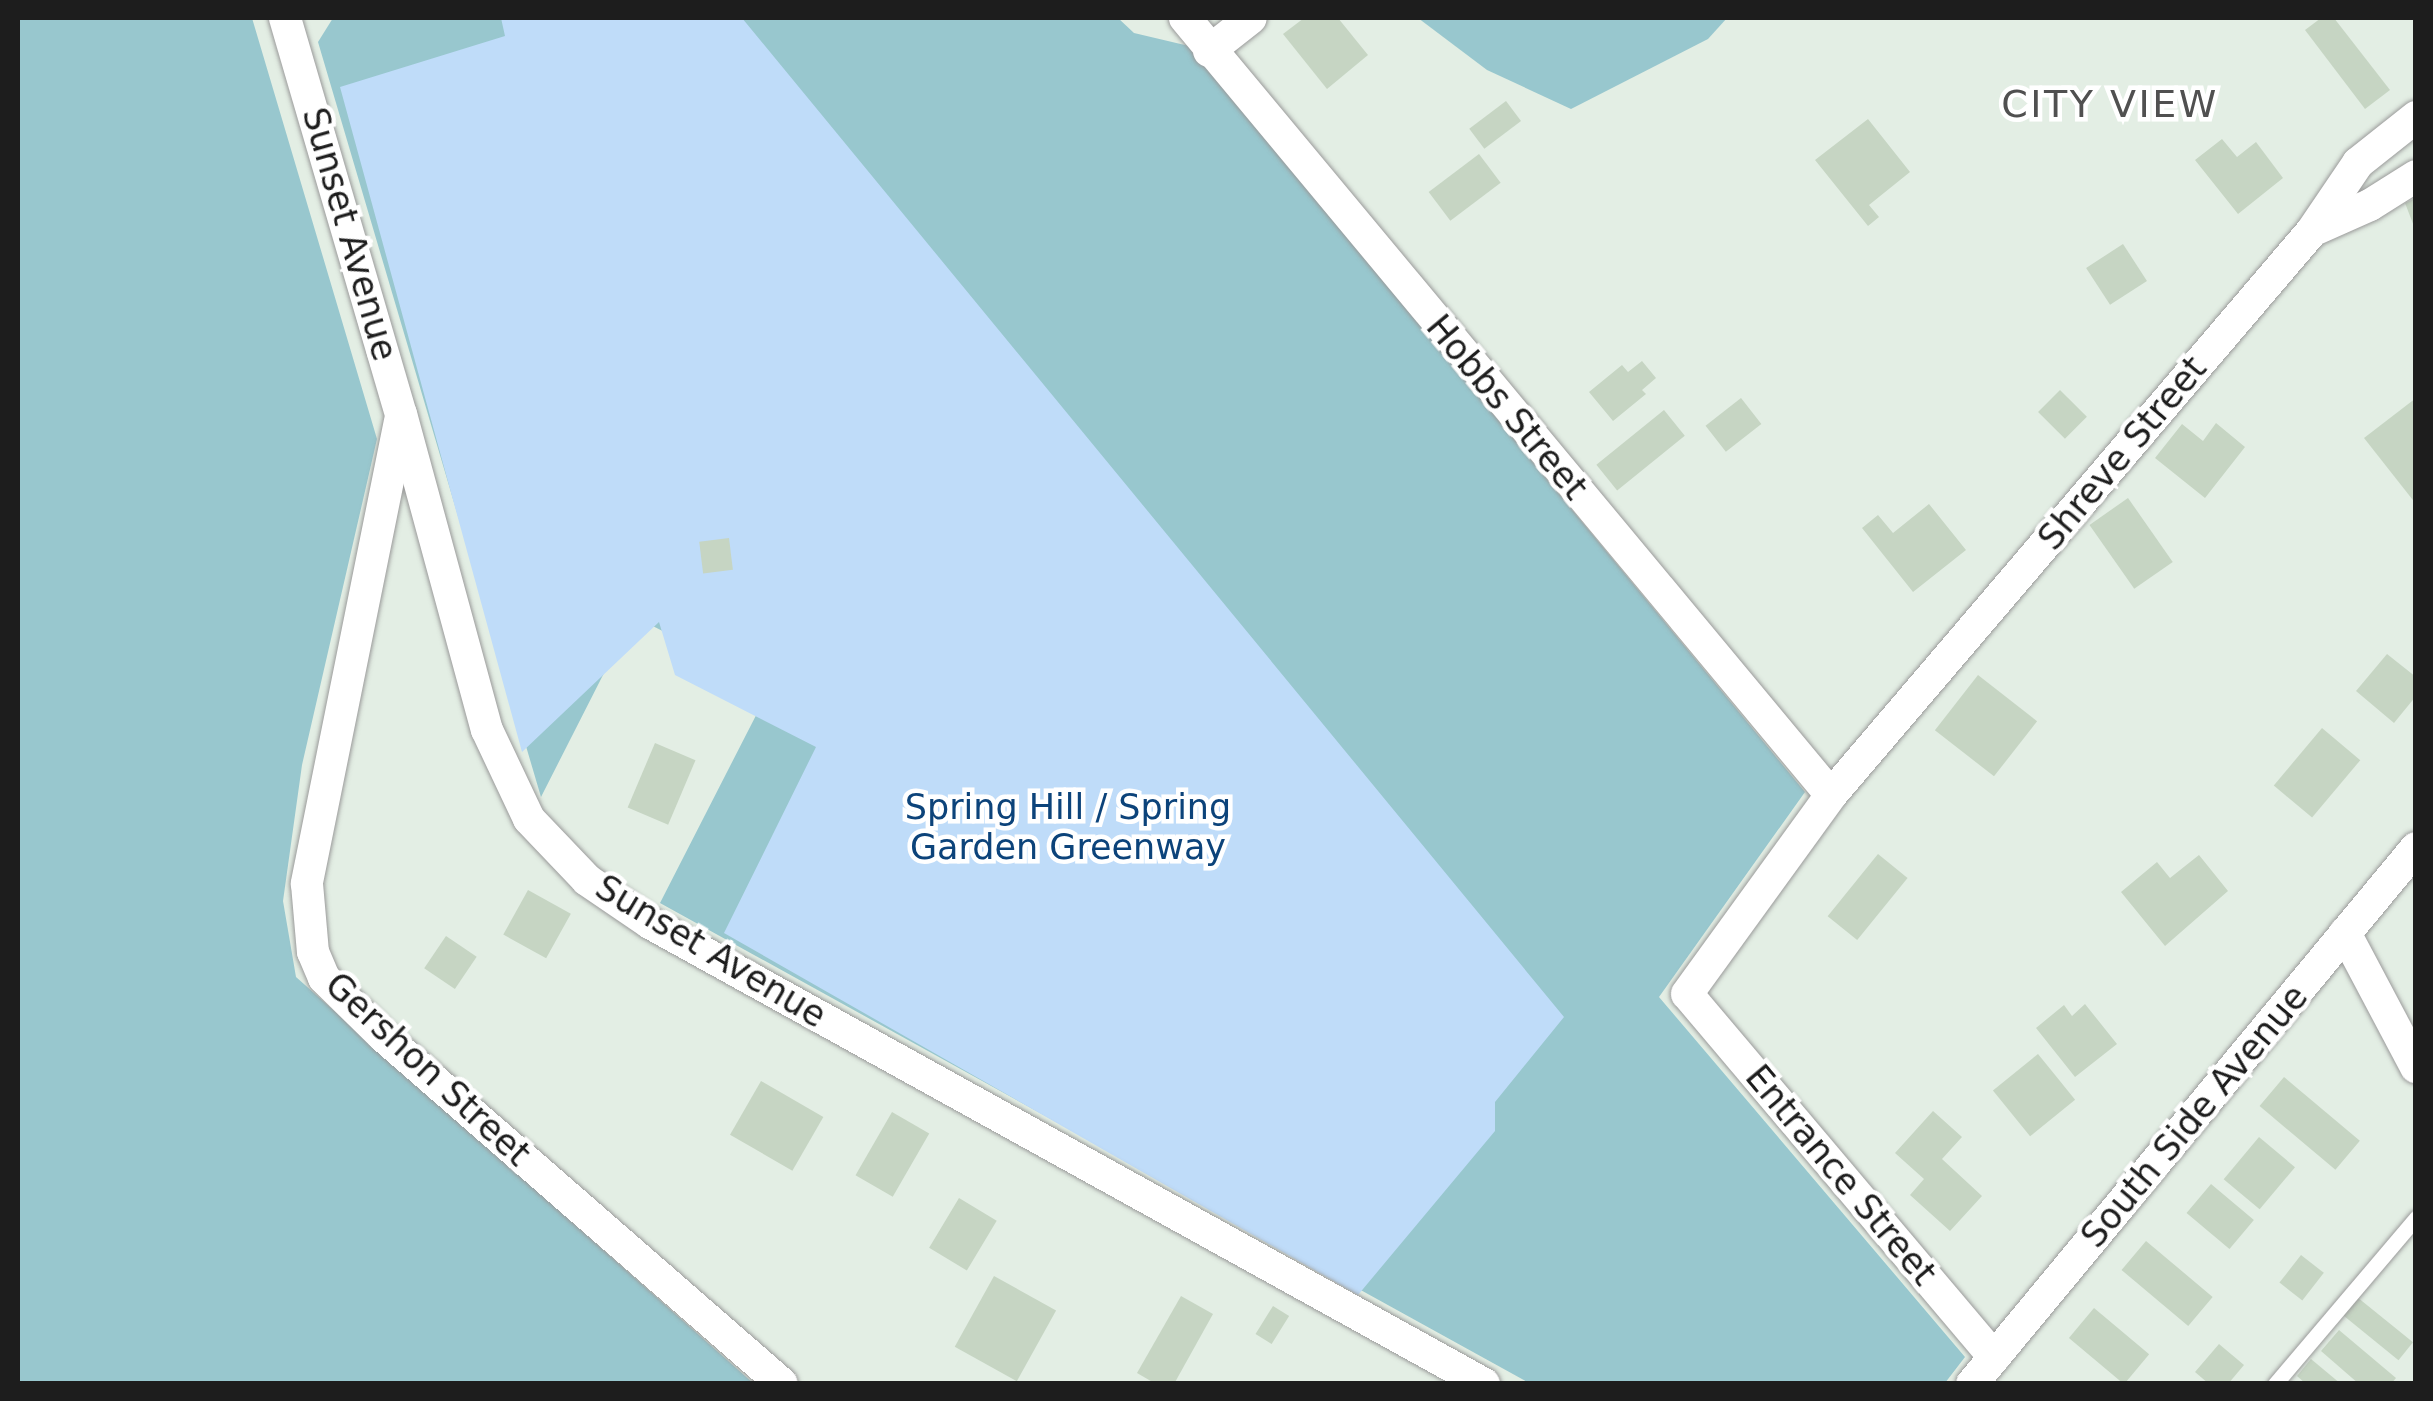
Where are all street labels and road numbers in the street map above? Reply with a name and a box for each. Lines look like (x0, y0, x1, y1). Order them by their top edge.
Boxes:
street label: Sunset Avenue (294, 103, 406, 365)
street label: Hobbs Street (1418, 306, 1596, 508)
street label: Shreve Street (2029, 348, 2215, 558)
street label: Sunset Avenue (588, 866, 834, 1036)
street label: Gershon Street (317, 963, 539, 1175)
street label: South Side Avenue (2072, 976, 2316, 1256)
street label: Entrance Street (1737, 1056, 1945, 1294)

